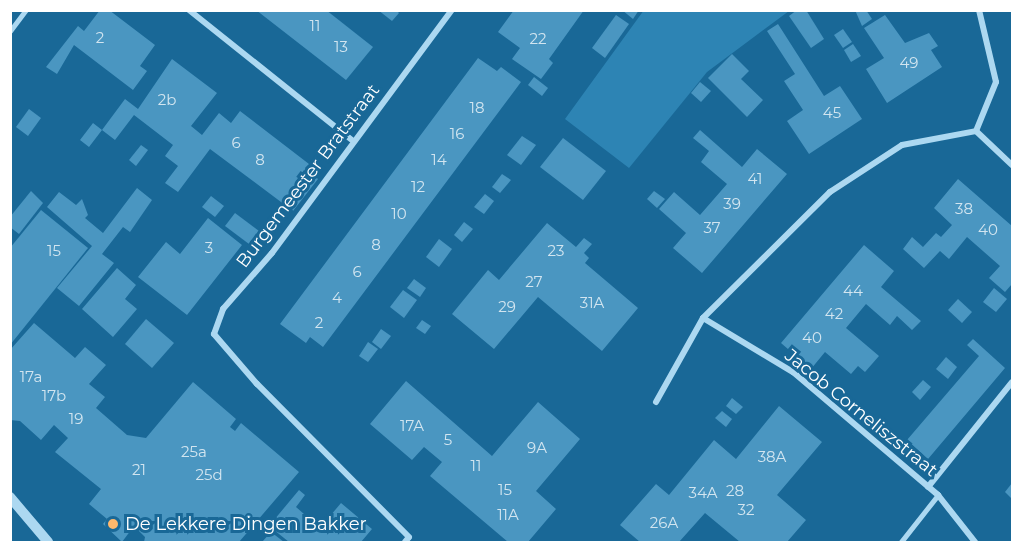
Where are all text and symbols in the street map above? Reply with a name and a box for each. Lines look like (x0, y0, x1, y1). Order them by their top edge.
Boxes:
house number: 11 (310, 17, 320, 35)
house number: 2 (96, 29, 104, 47)
house number: 22 (529, 30, 547, 48)
house number: 13 (334, 38, 348, 56)
house number: 49 (900, 54, 918, 72)
street label: Burgemeester Bratstraat (232, 80, 384, 272)
house number: 2b (158, 91, 176, 109)
house number: 18 (470, 99, 484, 117)
house number: 45 (823, 104, 841, 122)
house number: 16 (450, 125, 464, 143)
house number: 6 (231, 134, 241, 152)
house number: 8 (255, 151, 265, 169)
house number: 14 (431, 151, 447, 169)
house number: 41 (748, 170, 762, 188)
house number: 12 (411, 178, 425, 196)
house number: 39 (723, 195, 741, 213)
house number: 38 (955, 200, 973, 218)
house number: 10 (391, 205, 407, 223)
house number: 37 (703, 219, 721, 237)
house number: 40 (978, 221, 998, 239)
house number: 8 (371, 236, 381, 254)
house number: 3 (205, 239, 213, 257)
house number: 15 (47, 242, 61, 260)
house number: 23 (548, 242, 564, 260)
house number: 6 (352, 263, 362, 281)
house number: 27 (525, 273, 543, 291)
house number: 44 (843, 282, 863, 300)
house number: 4 (332, 289, 342, 307)
house number: 31A (580, 294, 604, 312)
house number: 29 (498, 298, 516, 316)
house number: 42 (825, 305, 843, 323)
house number: 2 (315, 314, 323, 332)
house number: 40 (802, 329, 822, 347)
street label: Jacob Corneliszstraat (780, 345, 942, 481)
house number: 17a (20, 368, 42, 386)
house number: 17b (42, 387, 66, 405)
house number: 19 (69, 410, 83, 428)
house number: 17A (400, 417, 424, 435)
house number: 5 (444, 431, 452, 449)
house number: 9A (527, 439, 547, 457)
house number: 25a (181, 443, 207, 461)
house number: 38A (758, 448, 786, 466)
house number: 11 (471, 457, 481, 475)
house number: 21 (132, 461, 146, 479)
house number: 25d (195, 466, 223, 484)
house number: 15 (498, 481, 512, 499)
house number: 28 (726, 482, 744, 500)
house number: 34A (688, 484, 718, 502)
house number: 32 (738, 501, 754, 519)
house number: 11A (497, 506, 519, 524)
place label: De Lekkere Dingen Bakker (125, 513, 367, 535)
house number: 26A (650, 514, 678, 532)
marker: De Lekkere Dingen Bakker (106, 517, 120, 531)

